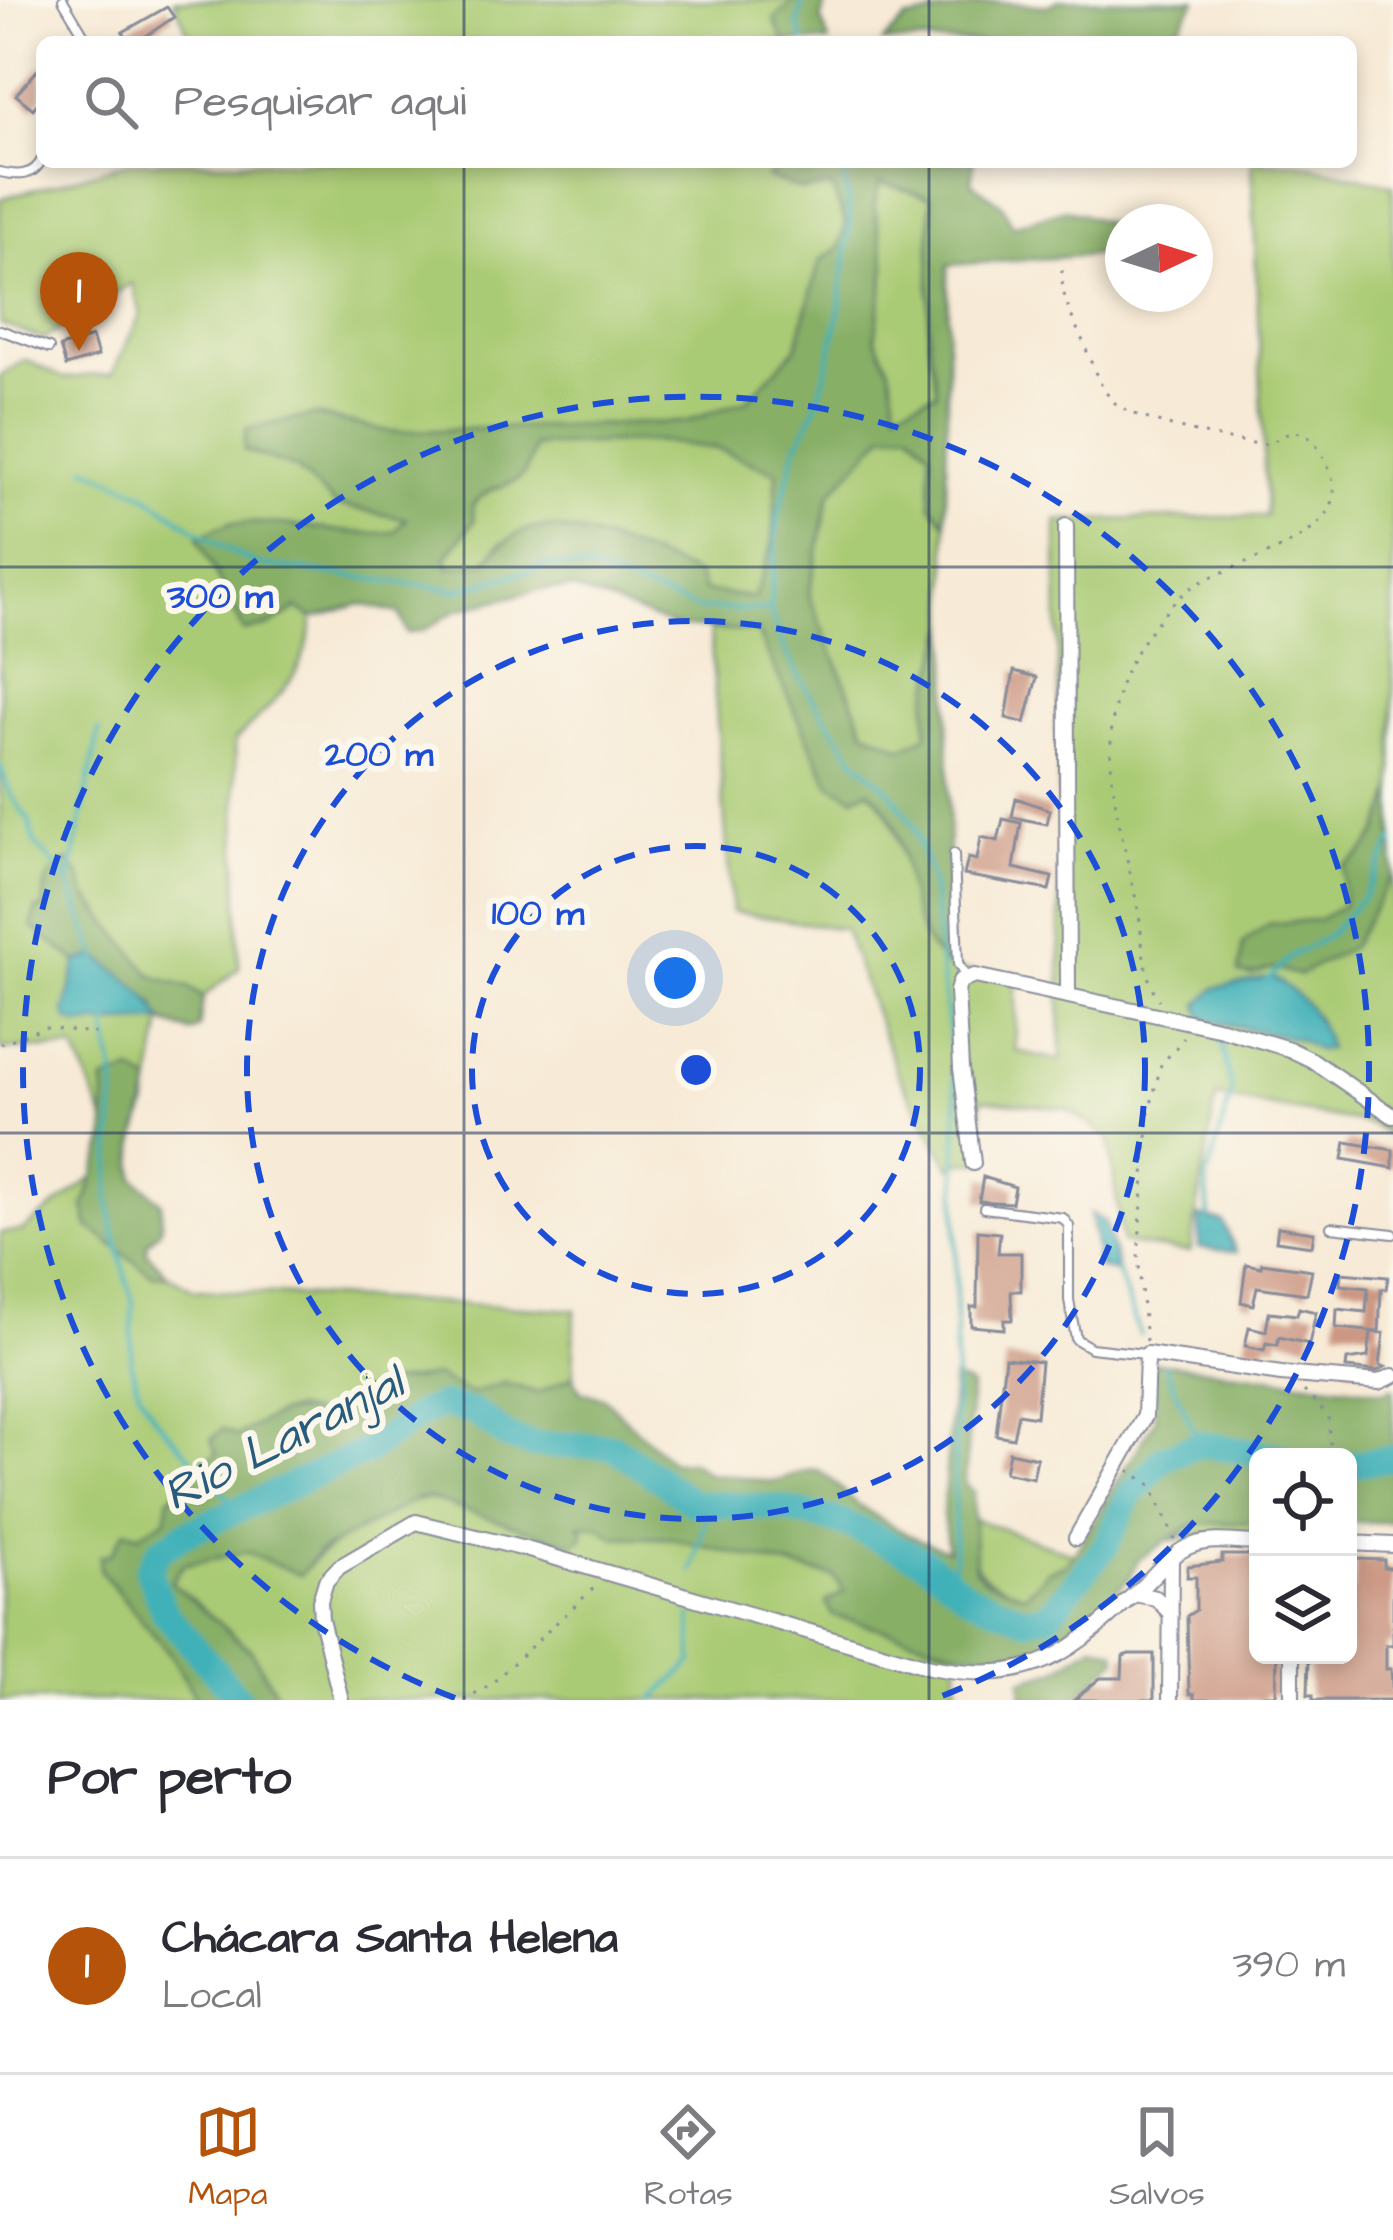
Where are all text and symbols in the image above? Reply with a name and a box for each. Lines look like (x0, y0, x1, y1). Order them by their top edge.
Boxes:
search box (36, 36, 1357, 168)
icon: search (78, 69, 144, 135)
text: Pesquisar aqui (174, 71, 466, 133)
north arrow (1105, 204, 1213, 312)
pin: 1 (40, 252, 118, 351)
text: 300 m (166, 571, 274, 622)
text: 200 m (324, 729, 434, 780)
text: 100 m (492, 888, 585, 939)
your location (645, 948, 705, 1008)
centre of rings (675, 1049, 717, 1091)
water label: Rio Laranjal (152, 1349, 419, 1528)
map controls (1249, 1448, 1357, 1664)
button: locate (1249, 1448, 1357, 1556)
button: layers (1249, 1556, 1357, 1664)
text: Por perto (48, 1743, 291, 1814)
text: Chácara Santa Helena (162, 1908, 618, 1970)
text: 1 (85, 1939, 90, 1993)
text: 390 m (1232, 1939, 1345, 1993)
text: Local (162, 1970, 262, 2024)
tab: Mapa (188, 2099, 268, 2217)
tab: Rotas (644, 2099, 733, 2217)
tab: Salvos (1109, 2099, 1205, 2217)

